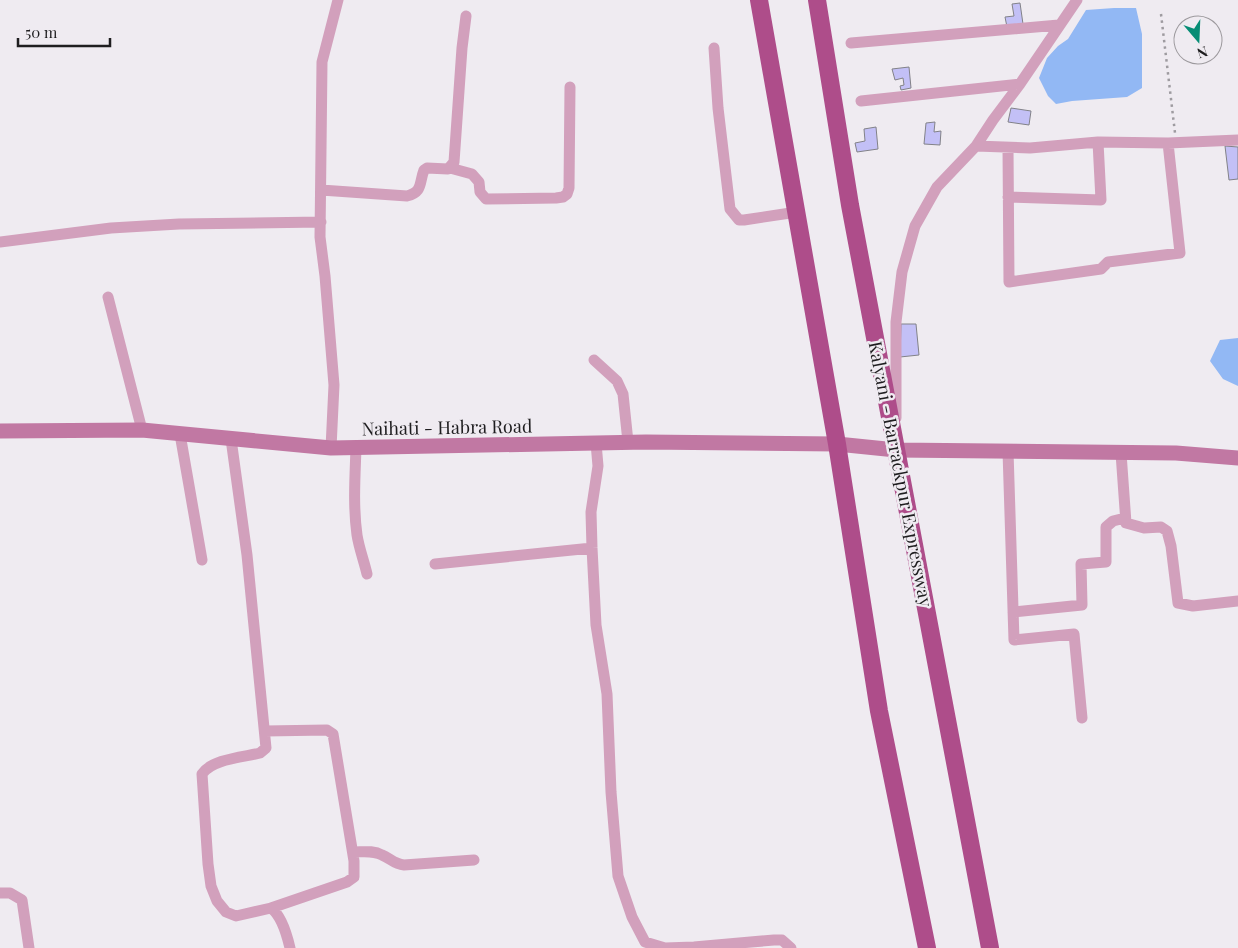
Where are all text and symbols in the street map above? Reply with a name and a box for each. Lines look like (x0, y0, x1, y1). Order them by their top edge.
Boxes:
scale bar (18, 15, 110, 47)
north arrow (1173, 15, 1223, 65)
text: 50 m (25, 22, 58, 42)
text: N (1195, 42, 1210, 63)
street label: Kalyani - Barrackpur Expressway (863, 339, 939, 609)
street label: Naihati - Habra Road (362, 414, 533, 440)

